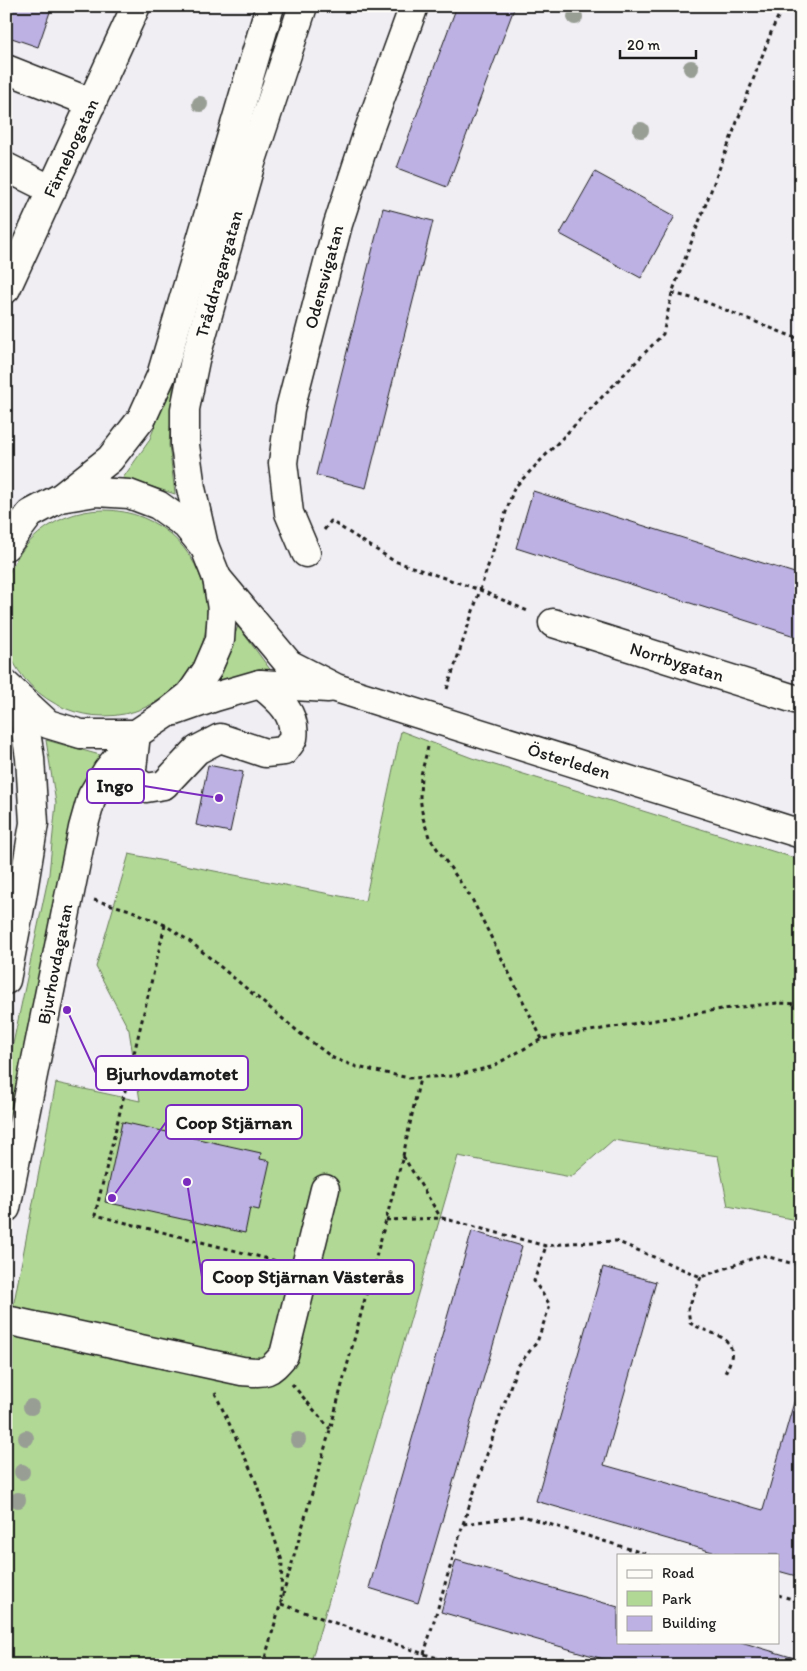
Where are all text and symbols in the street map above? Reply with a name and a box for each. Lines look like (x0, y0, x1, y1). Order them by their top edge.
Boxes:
scale bar (620, 28, 696, 60)
text: 20 m (627, 36, 661, 54)
street label: Färnebogatan (38, 95, 104, 201)
street label: Tråddragargatan (190, 208, 248, 340)
street label: Odensvigatan (300, 223, 348, 331)
street label: Norrbygatan (627, 637, 727, 687)
street label: Österleden (525, 738, 613, 784)
callout: Ingo (87, 769, 144, 803)
text: Ingo (96, 774, 134, 797)
street label: Bjurhovdagatan (33, 901, 78, 1026)
callout: Bjurhovdamotet (96, 1056, 248, 1090)
text: Bjurhovdamotet (106, 1062, 239, 1085)
callout: Coop Stjärnan (166, 1105, 302, 1139)
text: Coop Stjärnan (176, 1111, 293, 1134)
callout: Coop Stjärnan Västerås (202, 1260, 414, 1294)
text: Coop Stjärnan Västerås (212, 1265, 404, 1288)
legend (617, 1554, 780, 1644)
text: Road (662, 1564, 695, 1582)
text: Park (662, 1590, 692, 1608)
text: Building (662, 1614, 716, 1632)

